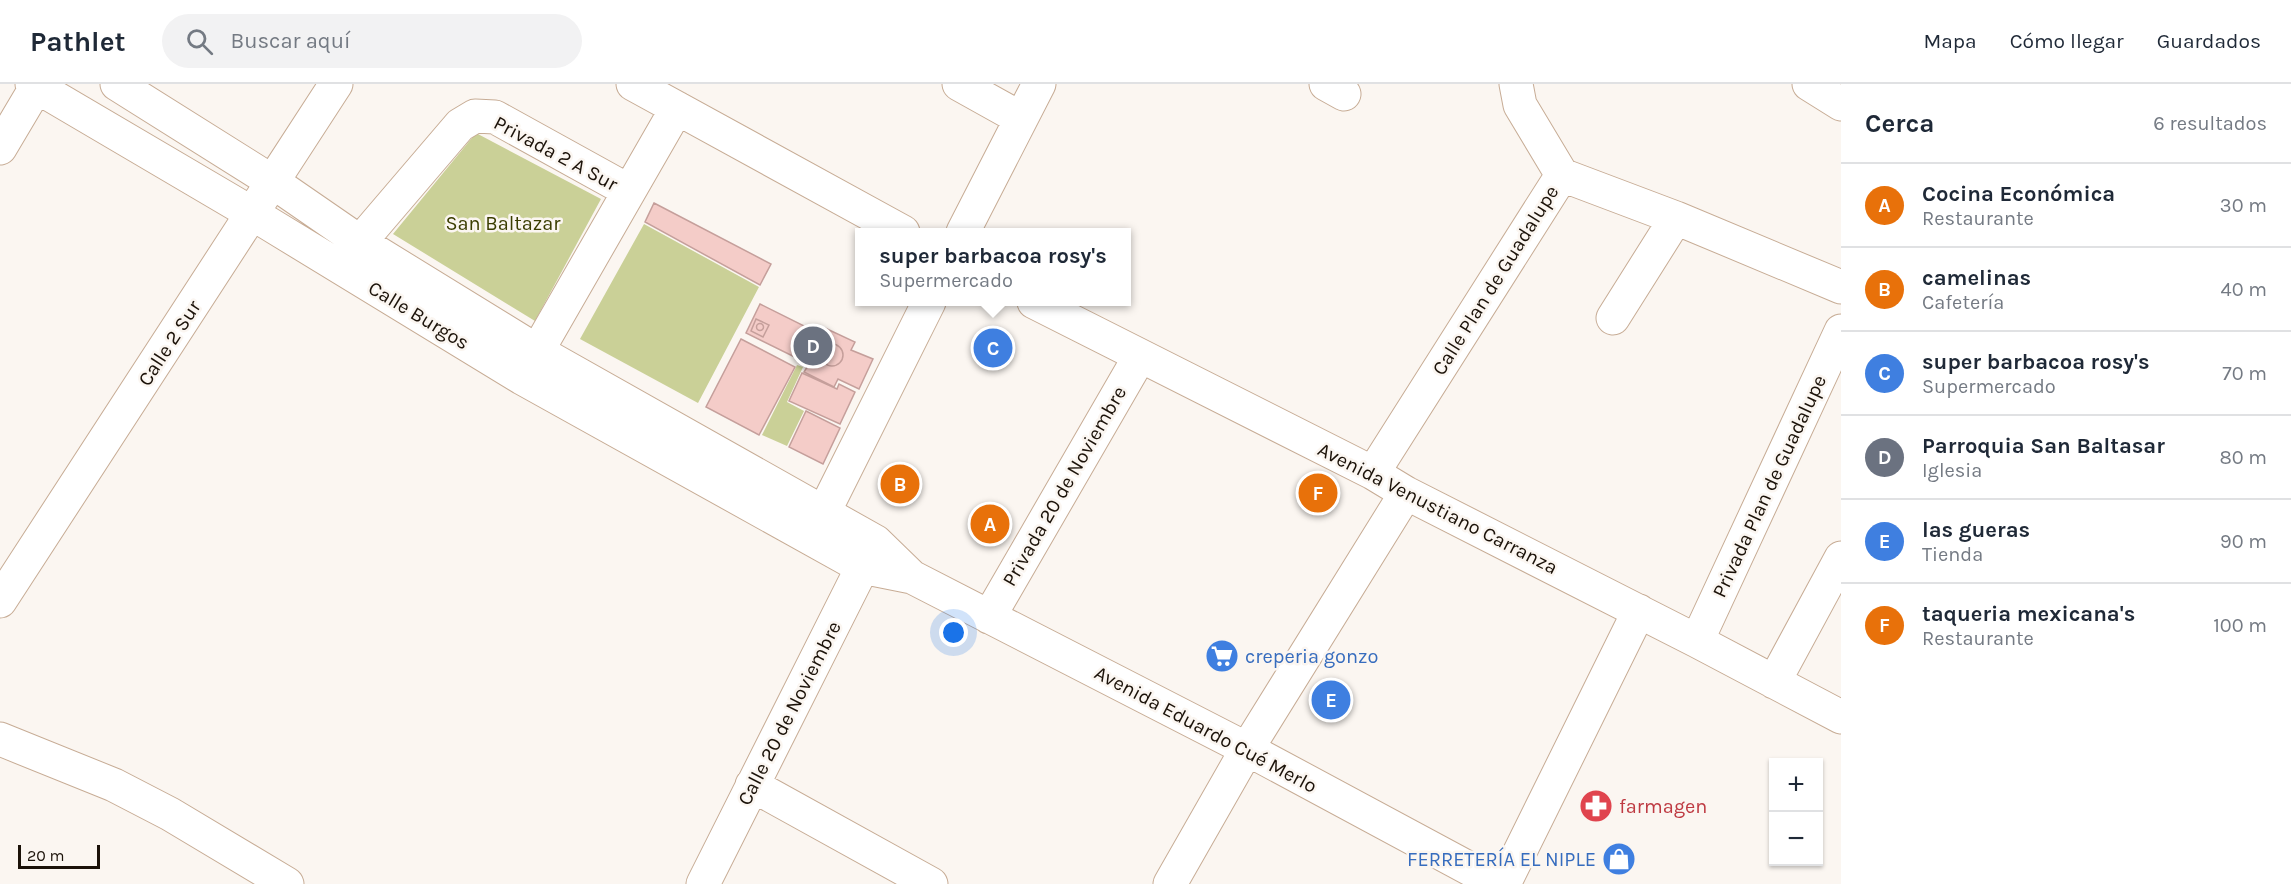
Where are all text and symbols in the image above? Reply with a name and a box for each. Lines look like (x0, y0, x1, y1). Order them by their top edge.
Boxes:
search box (162, 14, 582, 68)
text: Pathlet (30, 25, 126, 58)
icon: search (183, 25, 216, 58)
text: Buscar aquí (231, 28, 351, 54)
text: Mapa (1923, 29, 1977, 53)
text: Cómo llegar (2010, 29, 2124, 53)
text: Guardados (2157, 29, 2261, 53)
text: Cerca (1865, 108, 1934, 139)
street label: Privada 2 A Sur (490, 111, 622, 196)
text: 6 resultados (2153, 112, 2267, 135)
street label: Calle Plan de Guadalupe (1428, 181, 1563, 379)
text: Cocina Económica (1922, 181, 2115, 207)
text: A (1878, 194, 1891, 217)
text: 30 m (2220, 194, 2267, 217)
text: Restaurante (1922, 207, 2034, 230)
park label: San Baltazar (445, 212, 561, 235)
popup (855, 228, 1131, 306)
text: super barbacoa rosy's (879, 243, 1107, 269)
text: camelinas (1922, 265, 2031, 291)
text: Supermercado (879, 269, 1013, 292)
street label: Calle Burgos (364, 276, 473, 355)
text: B (1878, 278, 1891, 301)
text: 40 m (2221, 278, 2267, 301)
text: Cafetería (1922, 291, 2004, 314)
street label: Calle 2 Sur (133, 296, 206, 390)
pin: D (794, 324, 832, 368)
pin: C (974, 326, 1012, 370)
text: super barbacoa rosy's (1922, 349, 2150, 375)
text: C (1878, 362, 1891, 385)
text: 70 m (2222, 362, 2267, 385)
street label: Privada Plan de Guadalupe (1708, 371, 1831, 601)
text: Supermercado (1922, 375, 2056, 398)
street label: Privada 20 de Noviembre (998, 382, 1131, 590)
text: Parroquia San Baltasar (1922, 433, 2165, 459)
street label: Avenida Venustiano Carranza (1314, 438, 1562, 579)
text: D (1878, 446, 1891, 469)
text: 80 m (2219, 446, 2267, 469)
text: Iglesia (1922, 459, 1982, 482)
pin: B (880, 462, 920, 506)
pin: F (1298, 470, 1338, 516)
pin: A (970, 502, 1010, 546)
text: las gueras (1922, 517, 2030, 543)
text: E (1879, 530, 1890, 553)
text: 90 m (2220, 530, 2267, 553)
text: Tienda (1922, 543, 1983, 566)
text: taqueria mexicana's (1922, 601, 2135, 627)
text: F (1879, 614, 1890, 637)
text: 100 m (2213, 614, 2267, 637)
street label: Calle 20 de Noviembre (733, 617, 846, 809)
your location (939, 618, 968, 647)
text: Restaurante (1922, 627, 2034, 650)
supermarket icon: creperia gonzo (1204, 638, 1240, 674)
place label: creperia gonzo (1245, 645, 1378, 668)
street label: Avenida Eduardo Cué Merlo (1091, 661, 1321, 798)
pin: E (1312, 678, 1350, 722)
map controls (1769, 758, 1823, 866)
button: + (1769, 758, 1823, 812)
pharmacy icon: farmagen (1578, 788, 1614, 824)
place label: farmagen (1619, 795, 1707, 818)
button: − (1769, 812, 1823, 866)
shop icon: FERRETERÍA EL NIPLE (1601, 841, 1637, 877)
scale bar (18, 842, 100, 870)
text: 20 m (27, 846, 65, 865)
place label: FERRETERÍA EL NIPLE (1407, 847, 1596, 871)

